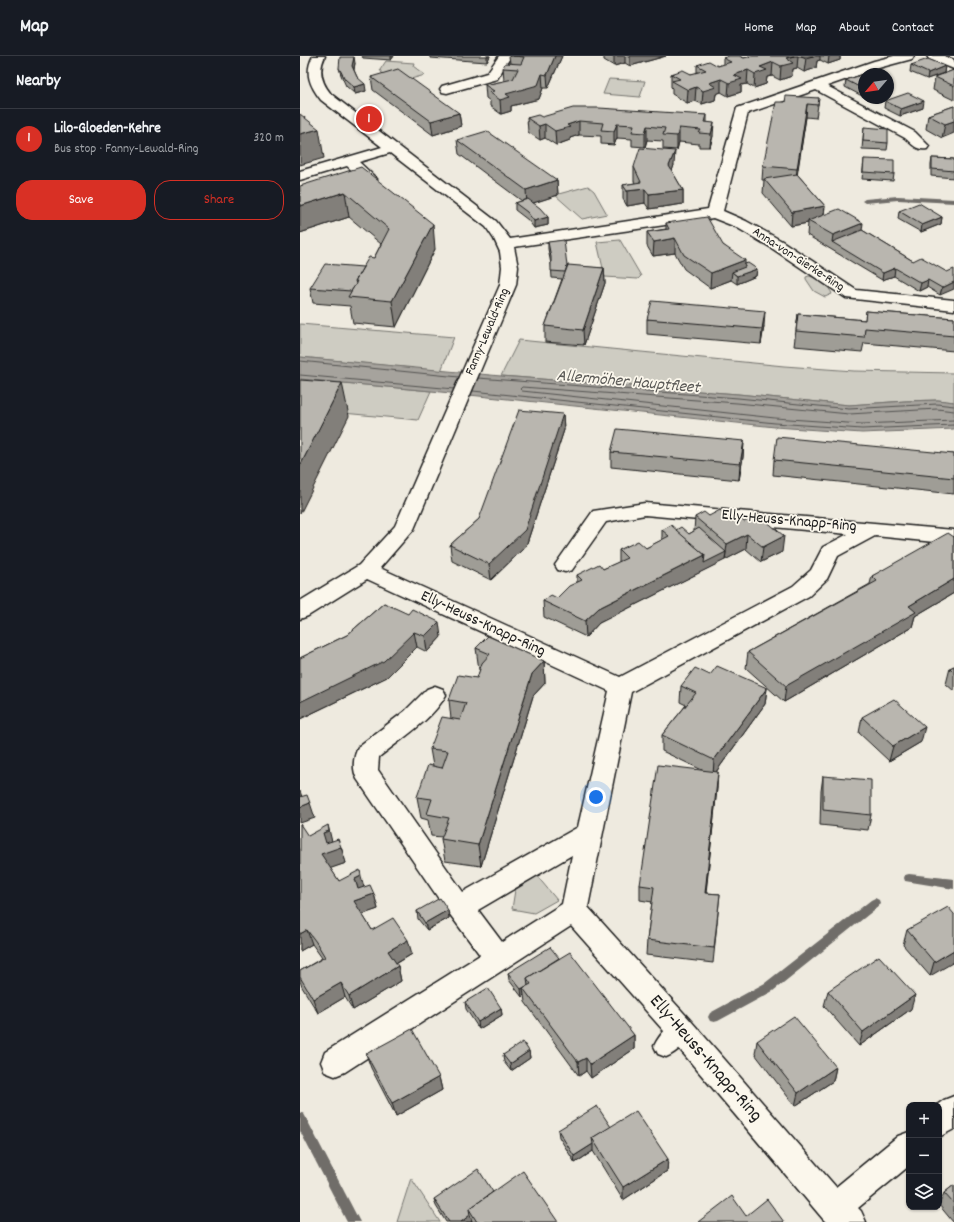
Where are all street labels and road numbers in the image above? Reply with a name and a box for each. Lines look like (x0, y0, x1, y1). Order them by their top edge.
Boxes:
street label: Anna-von-Gierke-Ring (748, 223, 848, 297)
street label: Fanny-Lewald-Ring (461, 285, 515, 379)
street label: Elly-Heuss-Knapp-Ring (720, 504, 858, 538)
street label: Elly-Heuss-Knapp-Ring (417, 585, 549, 663)
street label: Elly-Heuss-Knapp-Ring (642, 989, 768, 1129)

